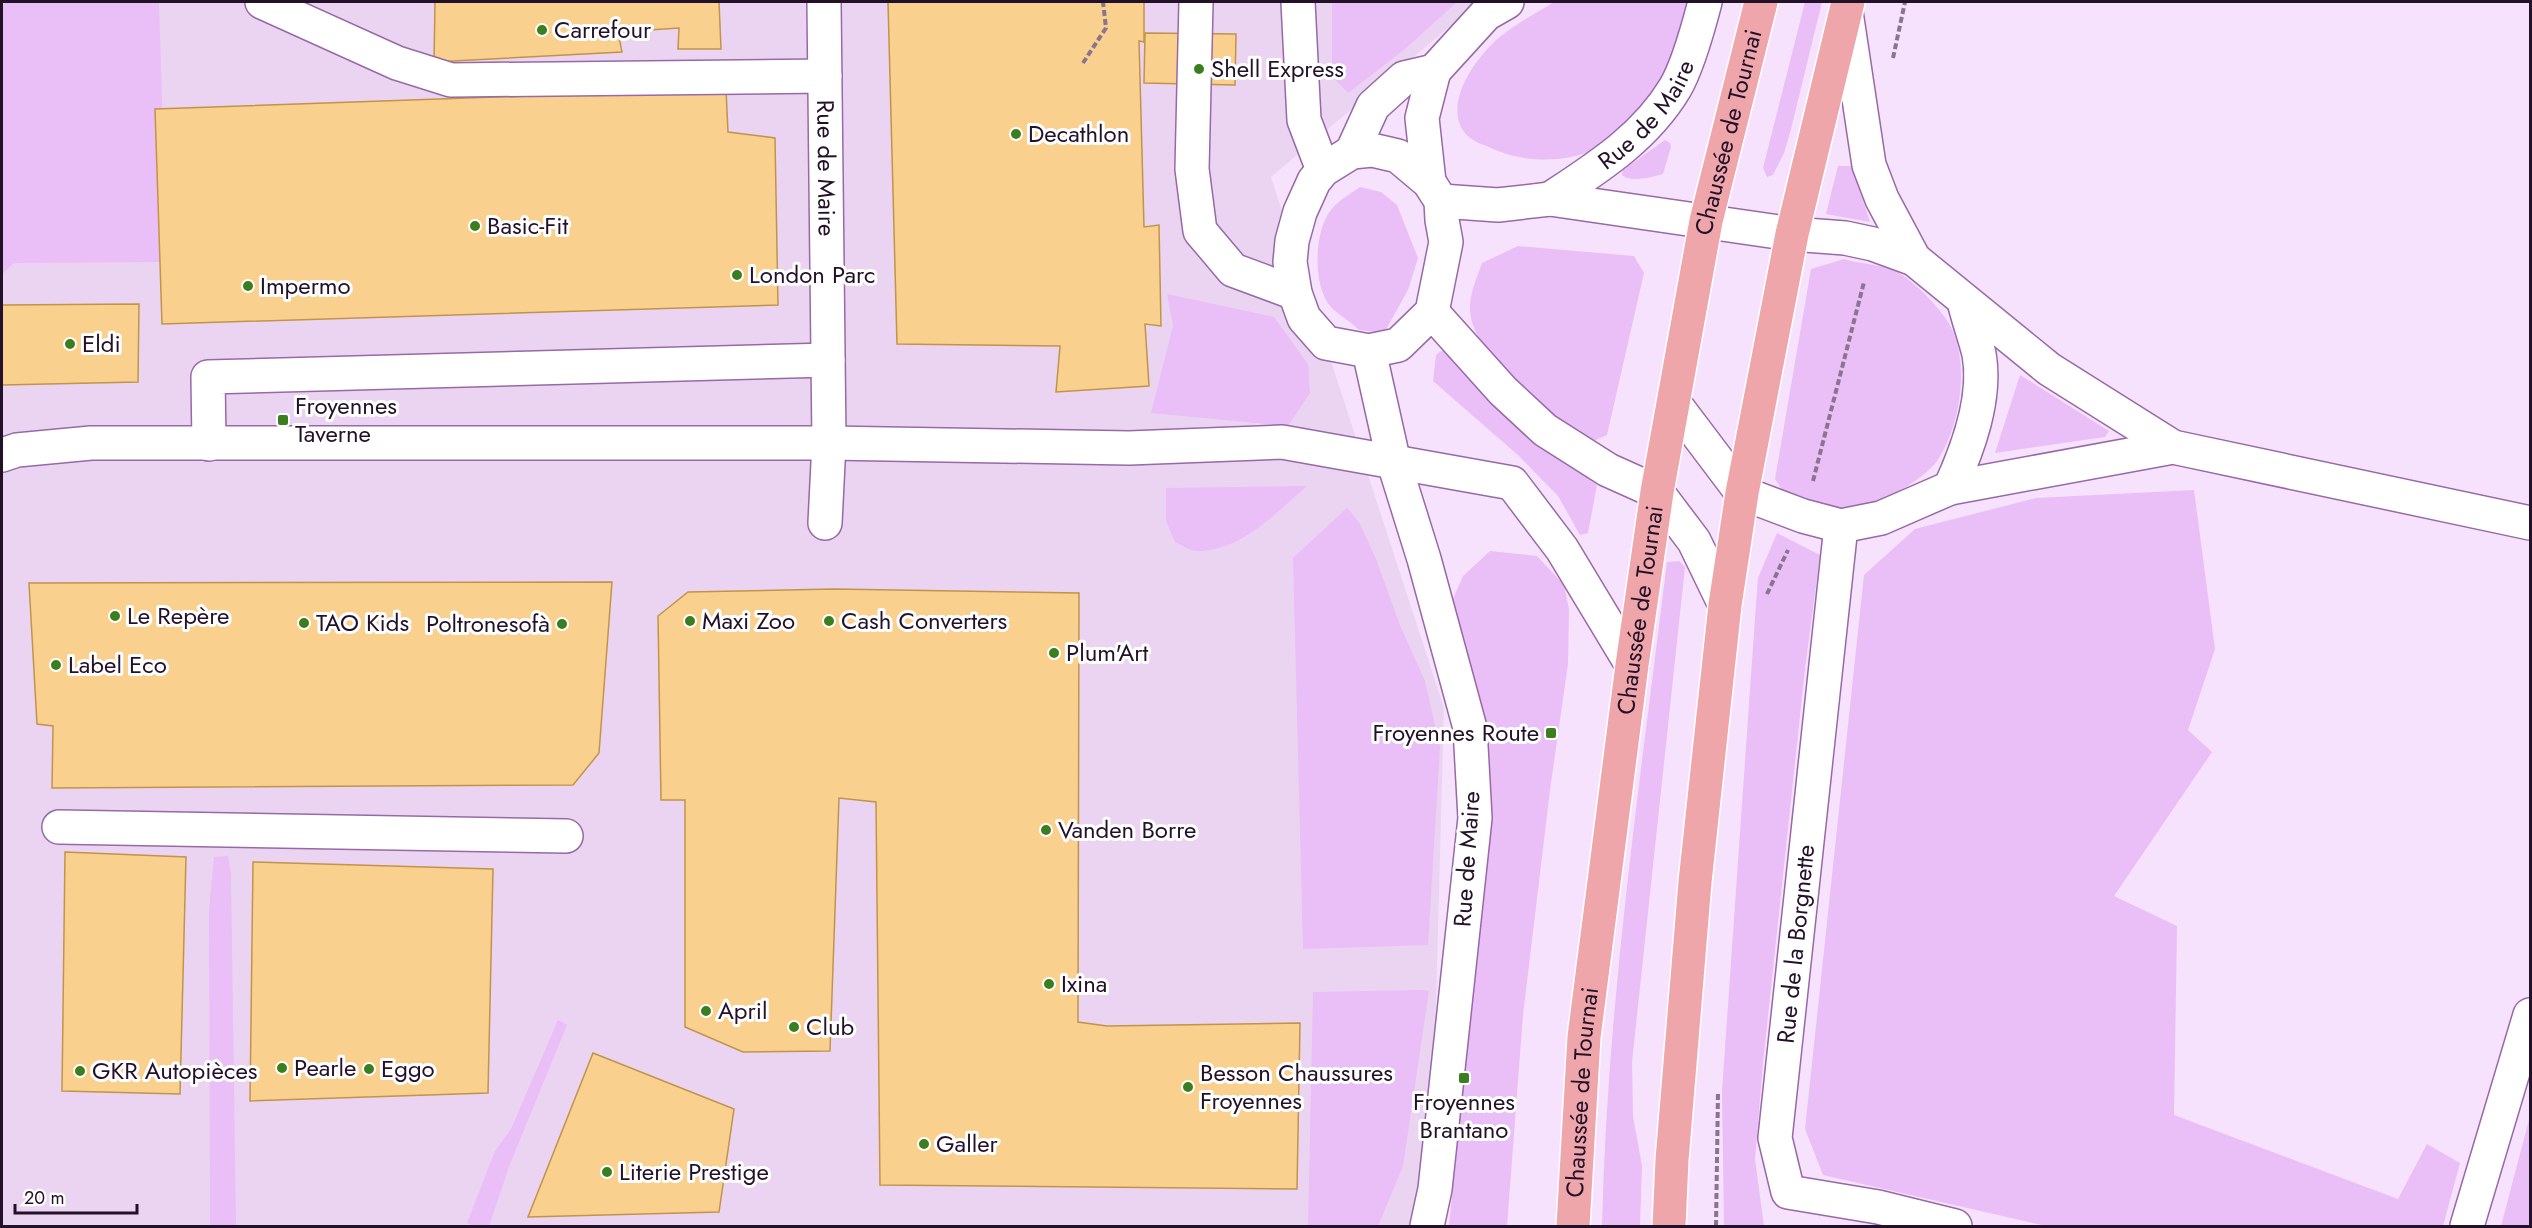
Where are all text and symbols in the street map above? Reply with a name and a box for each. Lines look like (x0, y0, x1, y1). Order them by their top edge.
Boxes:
place label: Carrefour (554, 12, 652, 47)
marker: Carrefour (535, 23, 549, 37)
street label: Chaussée de Tournai (1686, 26, 1770, 238)
place label: Shell Express (1211, 51, 1344, 86)
street label: Rue de Maire (1590, 55, 1703, 178)
marker: Shell Express (1192, 62, 1206, 76)
street label: Rue de Maire (808, 100, 845, 236)
place label: Decathlon (1028, 116, 1129, 151)
marker: Decathlon (1009, 127, 1023, 141)
place label: Basic-Fit (487, 208, 569, 243)
marker: Basic-Fit (468, 219, 482, 233)
place label: London Parc (749, 257, 875, 292)
place label: Impermo (260, 268, 351, 303)
marker: London Parc (730, 268, 744, 282)
marker: Impermo (241, 279, 255, 293)
place label: Eldi (82, 326, 121, 361)
marker: Eldi (63, 337, 77, 351)
place label: Froyennes Taverne (295, 388, 397, 451)
marker: Froyennes Taverne (276, 413, 290, 427)
street label: Chaussée de Tournai (1608, 503, 1672, 717)
place label: Le Repère (127, 598, 229, 633)
place label: Maxi Zoo (702, 603, 795, 638)
place label: Cash Converters (841, 603, 1007, 638)
place label: TAO Kids (316, 605, 409, 640)
place label: Poltronesofà (426, 606, 550, 641)
marker: Le Repère (108, 609, 122, 623)
marker: Maxi Zoo (683, 614, 697, 628)
marker: Cash Converters (822, 614, 836, 628)
marker: TAO Kids (297, 616, 311, 630)
marker: Poltronesofà (555, 617, 569, 631)
place label: Plum'Art (1066, 635, 1149, 670)
marker: Plum'Art (1047, 646, 1061, 660)
place label: Label Eco (68, 647, 167, 682)
marker: Label Eco (49, 658, 63, 672)
place label: Froyennes Route (1373, 715, 1539, 750)
marker: Froyennes Route (1544, 726, 1558, 740)
street label: Rue de Maire (1444, 790, 1489, 928)
place label: Vanden Borre (1058, 812, 1196, 847)
marker: Vanden Borre (1039, 823, 1053, 837)
street label: Rue de la Borgnette (1768, 843, 1823, 1045)
place label: Ixina (1061, 966, 1107, 1001)
marker: Ixina (1042, 977, 1056, 991)
street label: Chaussée de Tournai (1557, 985, 1607, 1199)
place label: April (718, 993, 768, 1028)
marker: April (699, 1004, 713, 1018)
place label: Club (806, 1009, 854, 1044)
marker: Club (787, 1020, 801, 1034)
place label: Pearle (294, 1050, 356, 1085)
place label: Eggo (381, 1051, 435, 1086)
place label: GKR Autopièces (92, 1053, 257, 1088)
place label: Besson Chaussures Froyennes (1200, 1055, 1393, 1118)
marker: Pearle (275, 1061, 289, 1075)
marker: Eggo (362, 1062, 376, 1076)
marker: GKR Autopièces (73, 1064, 87, 1078)
marker: Froyennes Brantano (1457, 1071, 1471, 1085)
marker: Besson Chaussures Froyennes (1181, 1080, 1195, 1094)
place label: Froyennes Brantano (1413, 1084, 1515, 1147)
place label: Galler (936, 1126, 999, 1161)
marker: Galler (917, 1137, 931, 1151)
place label: Literie Prestige (619, 1154, 769, 1189)
marker: Literie Prestige (600, 1165, 614, 1179)
scale bar (15, 1177, 136, 1215)
text: 20 m (24, 1185, 64, 1211)

